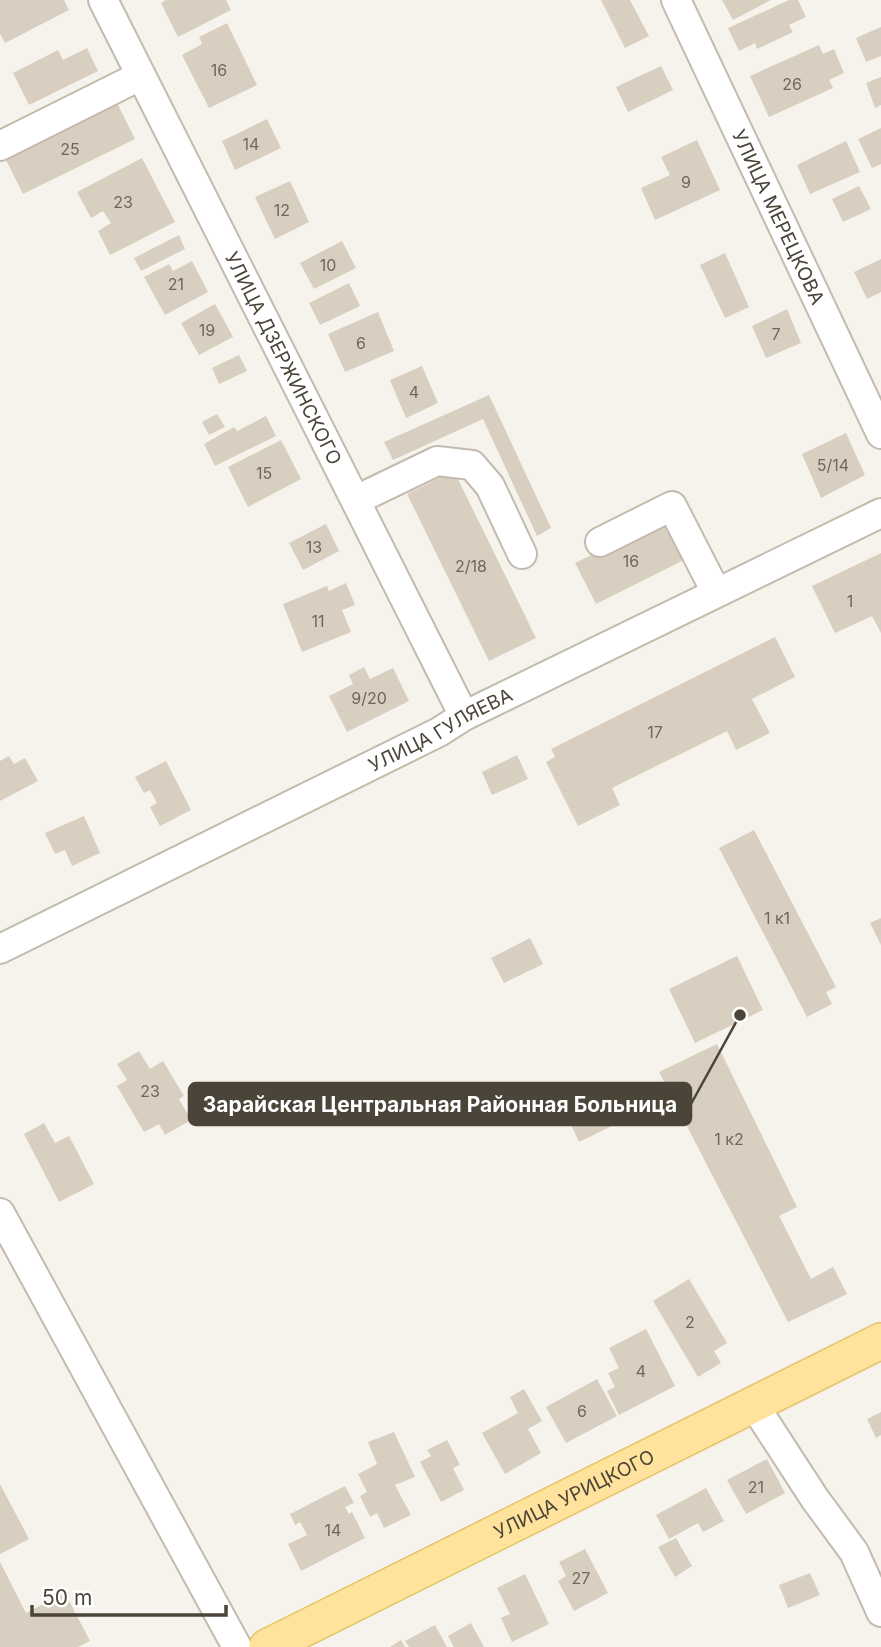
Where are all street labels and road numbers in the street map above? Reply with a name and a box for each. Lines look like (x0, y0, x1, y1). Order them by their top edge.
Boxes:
street label: УЛИЦА МЕРЕЦКОВА (727, 126, 829, 308)
street label: УЛИЦА ДЗЕРЖИНСКОГО (220, 248, 346, 469)
street label: УЛИЦА ГУЛЯЕВА (365, 683, 516, 777)
street label: УЛИЦА УРИЦКОГО (490, 1445, 658, 1544)

